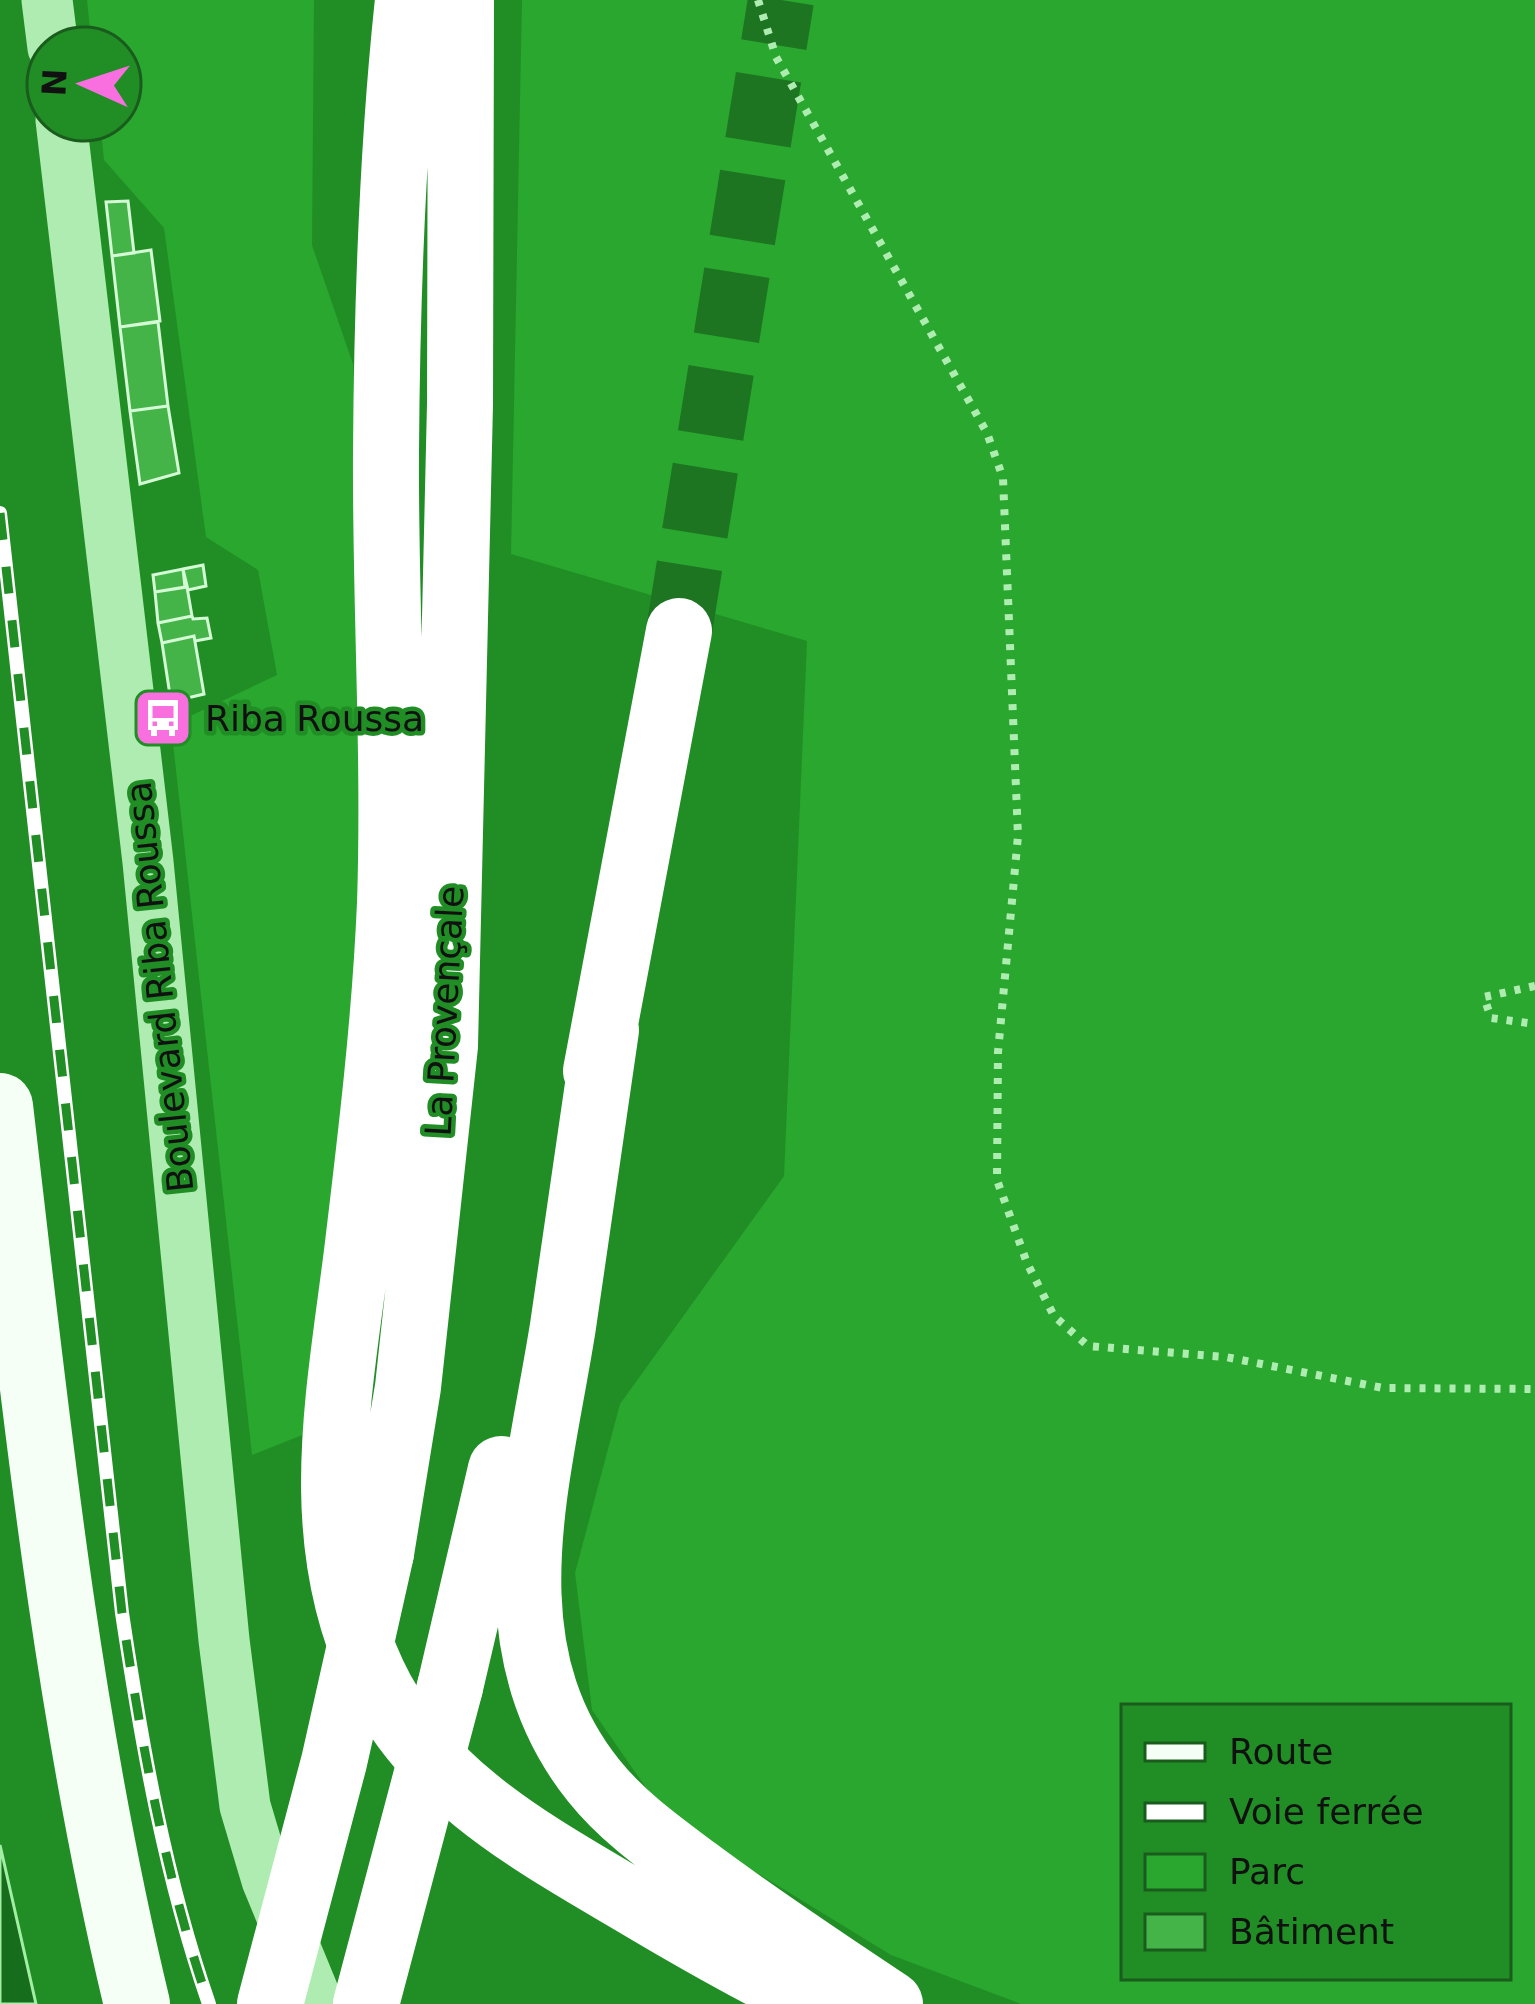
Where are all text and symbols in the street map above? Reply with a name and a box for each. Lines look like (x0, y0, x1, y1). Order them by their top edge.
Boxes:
north arrow (24, 24, 144, 144)
text: N (34, 68, 75, 97)
bus stop icon: Riba Roussa (132, 687, 194, 749)
place label: Riba Roussa (205, 698, 424, 739)
street label: Boulevard Riba Roussa (118, 780, 201, 1194)
street label: La Provençale (417, 885, 472, 1137)
legend (1121, 1704, 1511, 1980)
text: Route (1229, 1731, 1334, 1772)
text: Voie ferrée (1229, 1791, 1424, 1832)
text: Parc (1229, 1851, 1305, 1892)
text: Bâtiment (1229, 1911, 1394, 1952)

